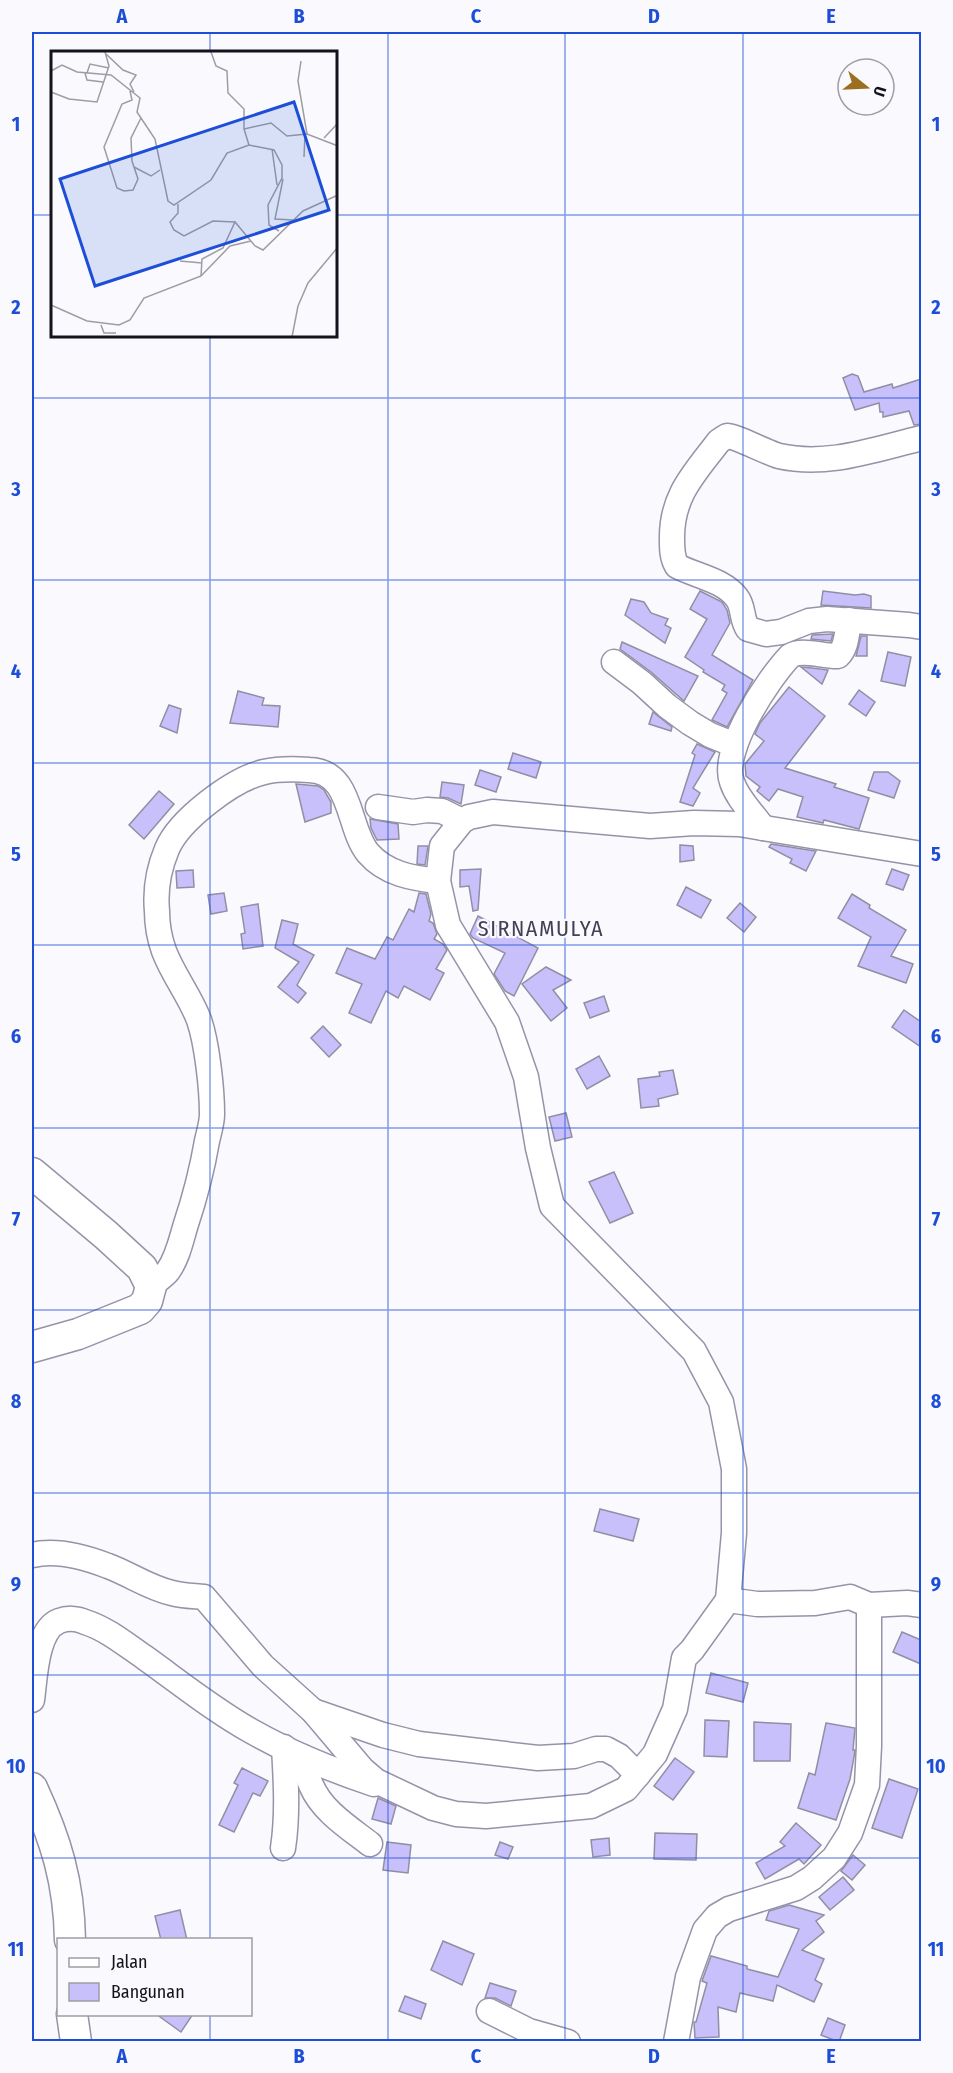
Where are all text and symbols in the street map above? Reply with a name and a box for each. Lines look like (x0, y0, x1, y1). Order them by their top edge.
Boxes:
text: A (116, 4, 129, 28)
text: B (293, 4, 305, 28)
text: C (471, 4, 482, 28)
text: D (648, 4, 660, 28)
text: E (826, 4, 836, 28)
inset map (51, 51, 338, 338)
north arrow (836, 57, 896, 117)
text: U (869, 84, 890, 99)
text: 1 (12, 112, 20, 136)
text: 1 (932, 112, 940, 136)
text: 2 (10, 295, 21, 319)
text: 2 (930, 295, 941, 319)
text: 3 (10, 477, 21, 501)
text: 3 (930, 477, 941, 501)
text: 4 (11, 659, 21, 683)
text: 4 (931, 659, 941, 683)
text: 5 (11, 842, 21, 866)
text: 5 (931, 842, 941, 866)
district label: SIRNAMULYA (478, 915, 604, 942)
text: 6 (11, 1024, 21, 1048)
text: 6 (931, 1024, 941, 1048)
text: 7 (12, 1207, 21, 1231)
text: 7 (932, 1207, 941, 1231)
text: 8 (11, 1389, 22, 1413)
text: 8 (931, 1389, 942, 1413)
text: 9 (11, 1572, 21, 1596)
text: 9 (931, 1572, 941, 1596)
text: 10 (6, 1754, 26, 1778)
text: 10 (926, 1754, 946, 1778)
text: 11 (8, 1937, 24, 1961)
text: 11 (928, 1937, 944, 1961)
legend (57, 1938, 252, 2016)
text: Jalan (111, 1951, 148, 1973)
text: Bangunan (111, 1981, 185, 2003)
text: A (116, 2044, 129, 2068)
text: B (293, 2044, 305, 2068)
text: C (471, 2044, 482, 2068)
text: D (648, 2044, 660, 2068)
text: E (826, 2044, 836, 2068)

